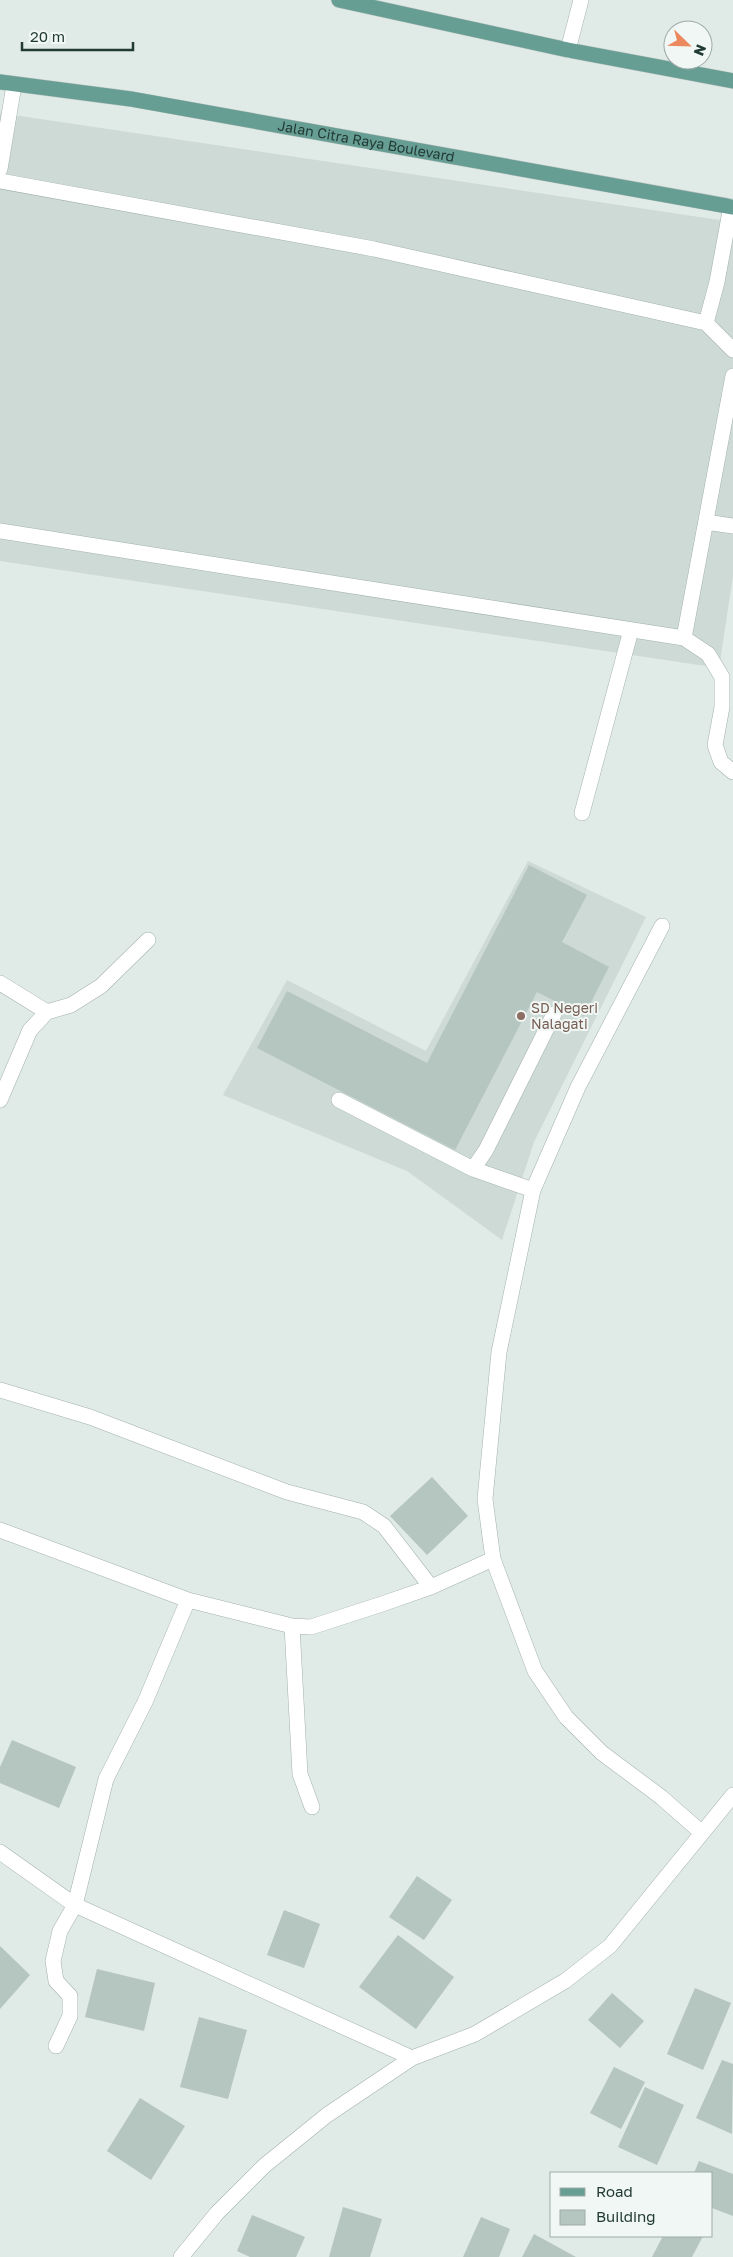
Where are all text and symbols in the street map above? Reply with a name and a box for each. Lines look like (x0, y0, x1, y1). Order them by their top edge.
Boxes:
scale bar (22, 20, 134, 52)
north arrow (663, 20, 713, 70)
text: 20 m (30, 27, 65, 45)
text: N (691, 42, 710, 58)
street label: Jalan Citra Raya Boulevard (276, 116, 456, 165)
place label: SD Negeri Nalagati (531, 999, 598, 1032)
marker: SD Negeri Nalagati (515, 1010, 527, 1022)
legend (550, 2172, 713, 2237)
text: Road (596, 2182, 633, 2200)
text: Building (596, 2207, 656, 2225)

